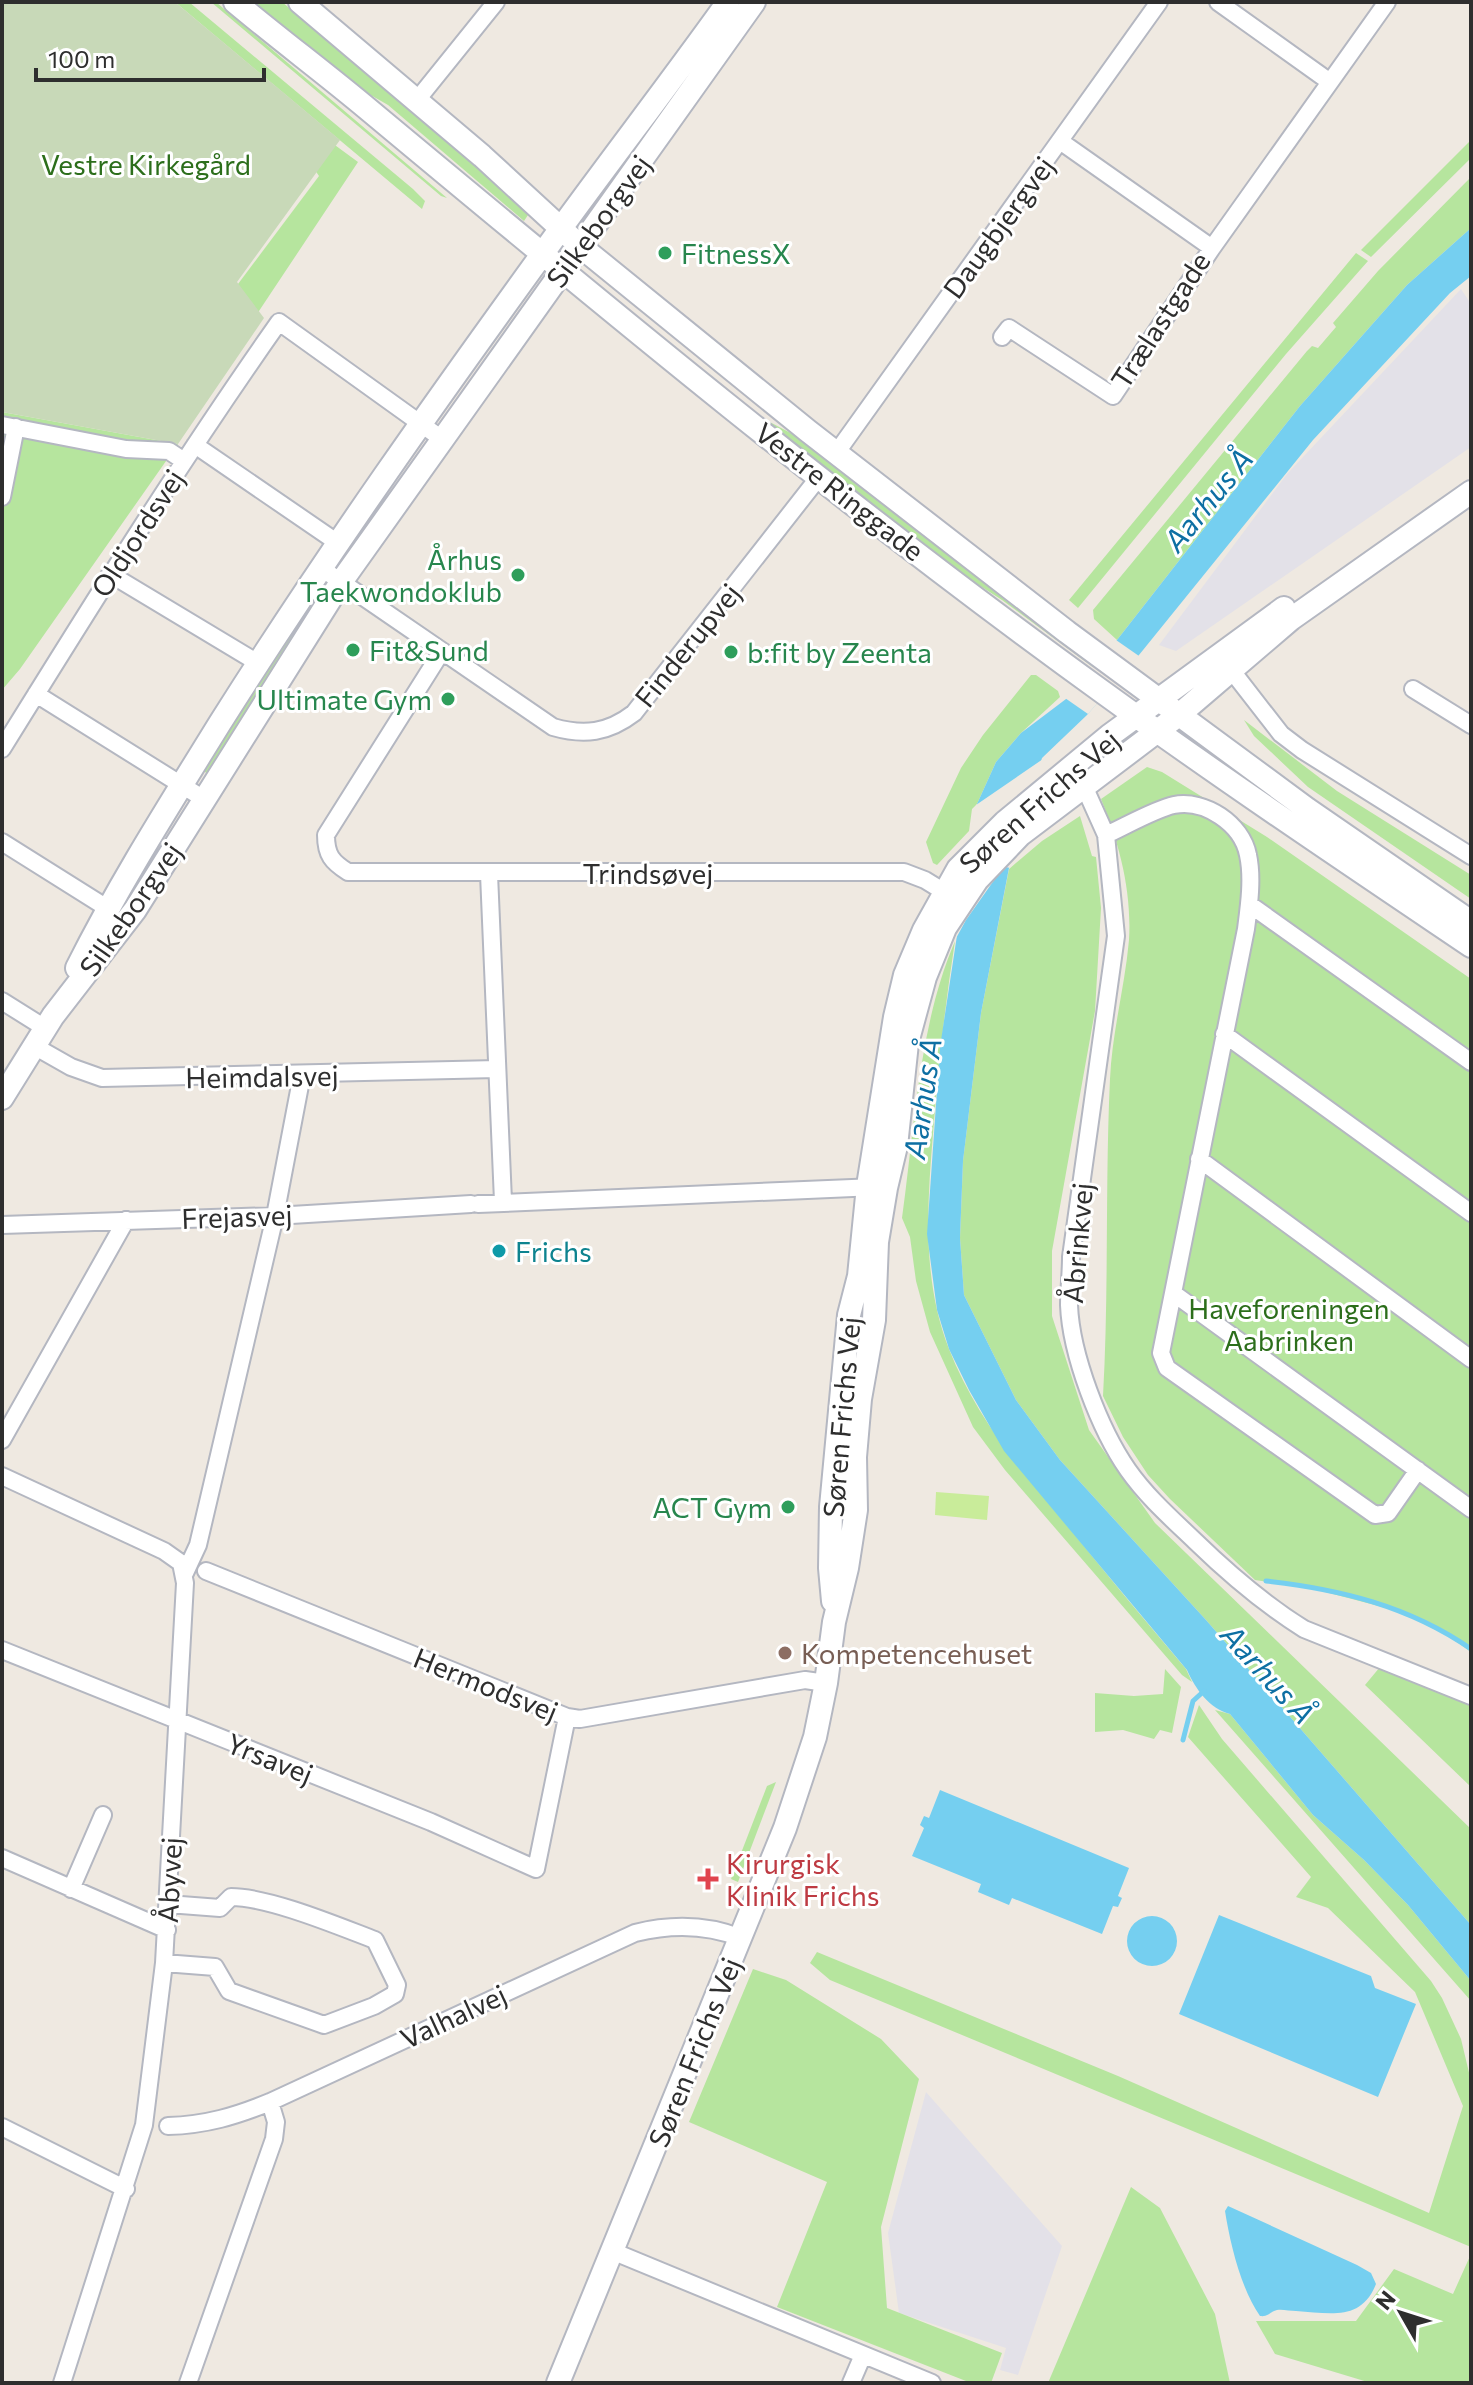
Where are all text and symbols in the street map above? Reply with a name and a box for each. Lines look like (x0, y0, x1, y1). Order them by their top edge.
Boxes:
scale bar (36, 32, 264, 82)
text: 100 m (48, 44, 115, 73)
park label: Vestre Kirkegård (41, 147, 251, 181)
street label: Silkeborgvej (539, 148, 657, 294)
street label: Daugbjergvej (935, 150, 1061, 304)
place label: FitnessX (681, 236, 791, 270)
marker: FitnessX (656, 244, 674, 262)
street label: Trælastgade (1103, 245, 1217, 395)
street label: Vestre Ringgade (749, 415, 931, 567)
water label: Aarhus Å (1154, 440, 1260, 559)
street label: Oldjordsvej (83, 463, 191, 603)
place label: Århus Taekwondoklub (300, 542, 502, 608)
marker: Århus Taekwondoklub (509, 566, 527, 584)
street label: Finderupvej (627, 576, 747, 714)
place label: Fit&Sund (369, 633, 489, 667)
place label: b:fit by Zeenta (747, 635, 932, 669)
marker: Fit&Sund (344, 641, 362, 659)
marker: b:fit by Zeenta (722, 643, 740, 661)
place label: Ultimate Gym (256, 682, 432, 716)
marker: Ultimate Gym (439, 690, 457, 708)
street label: Søren Frichs Vej (952, 722, 1126, 880)
street label: Silkeborgvej (71, 836, 189, 982)
street label: Trindsøvej (583, 856, 713, 890)
water label: Aarhus Å (894, 1035, 948, 1162)
street label: Heimdalsvej (185, 1058, 339, 1094)
street label: Åbrinkvej (1055, 1181, 1099, 1305)
street label: Frejasvej (181, 1197, 293, 1235)
place label: Frichs (515, 1234, 592, 1268)
marker: Frichs (490, 1242, 508, 1260)
park label: Haveforeningen Aabrinken (1188, 1291, 1390, 1357)
street label: Søren Frichs Vej (815, 1315, 867, 1519)
place label: ACT Gym (652, 1490, 772, 1524)
marker: ACT Gym (779, 1498, 797, 1516)
water label: Aarhus Å (1214, 1614, 1324, 1731)
place label: Kompetencehuset (801, 1636, 1032, 1670)
street label: Hermodsvej (409, 1640, 563, 1728)
marker: Kompetencehuset (776, 1644, 794, 1662)
street label: Yrsavej (222, 1725, 318, 1791)
street label: Åbyvej (150, 1836, 188, 1924)
place label: Kirurgisk Klinik Frichs (726, 1846, 880, 1912)
marker: Kirurgisk Klinik Frichs (697, 1868, 719, 1890)
street label: Søren Frichs Vej (641, 1952, 747, 2152)
street label: Valhalvej (395, 1977, 511, 2055)
north arrow (1361, 2273, 1441, 2353)
text: N (1369, 2285, 1401, 2315)

